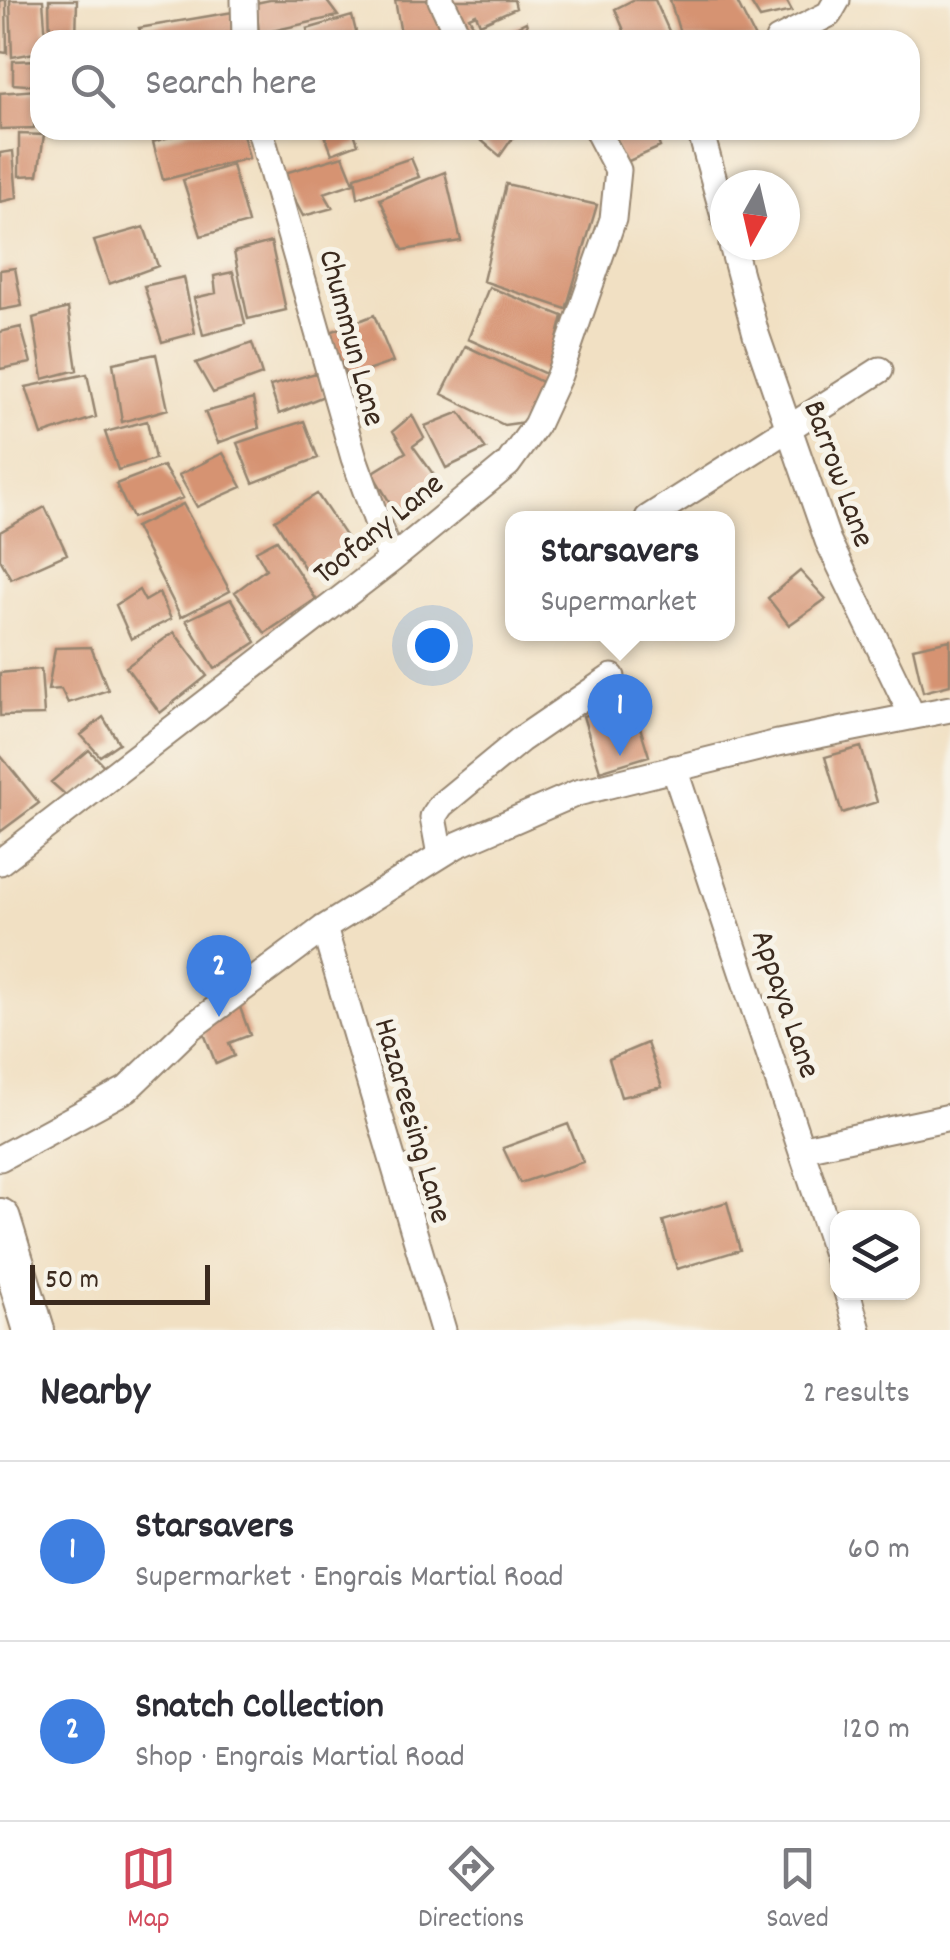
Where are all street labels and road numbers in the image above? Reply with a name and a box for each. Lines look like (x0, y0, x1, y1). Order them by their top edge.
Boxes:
street label: Chummun Lane (304, 245, 395, 432)
street label: Barrow Lane (789, 395, 884, 554)
street label: Toofany Lane (305, 464, 456, 598)
street label: Appaya Lane (736, 924, 830, 1085)
street label: Hazareesing Lane (359, 1014, 461, 1229)

